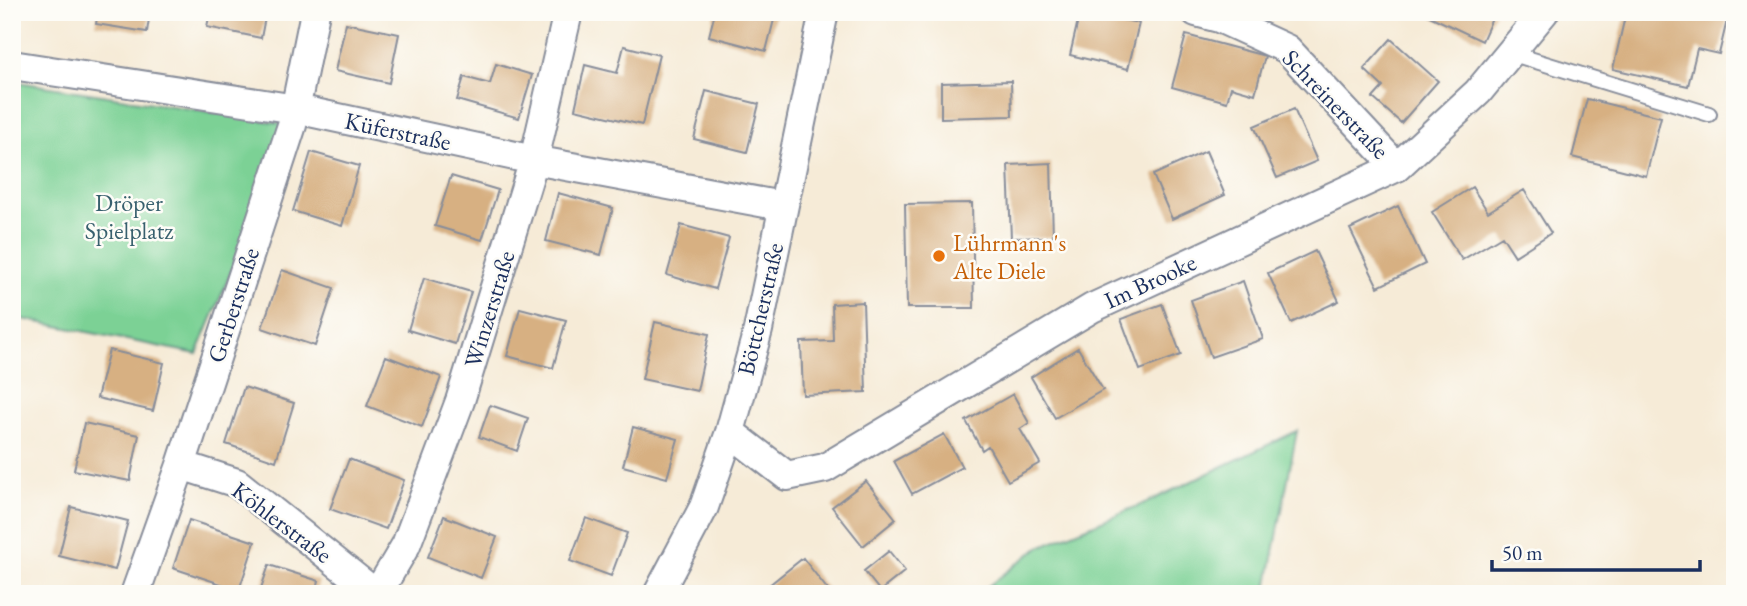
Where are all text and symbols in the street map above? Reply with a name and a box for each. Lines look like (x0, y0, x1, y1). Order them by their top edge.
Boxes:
street label: Schreinerstraße (1276, 43, 1396, 165)
street label: Küferstraße (342, 105, 454, 157)
park label: Dröper Spielplatz (85, 187, 173, 246)
place label: Lührmann's Alte Diele (952, 227, 1066, 286)
street label: Böttcherstraße (730, 240, 790, 378)
street label: Gerberstraße (200, 244, 266, 366)
street label: Im Brooke (1099, 246, 1201, 316)
street label: Winzerstraße (457, 247, 521, 371)
marker: Lührmann's Alte Diele (931, 248, 947, 264)
street label: Köhlerstraße (226, 474, 338, 570)
scale bar (1492, 529, 1700, 573)
text: 50 m (1502, 539, 1543, 566)

